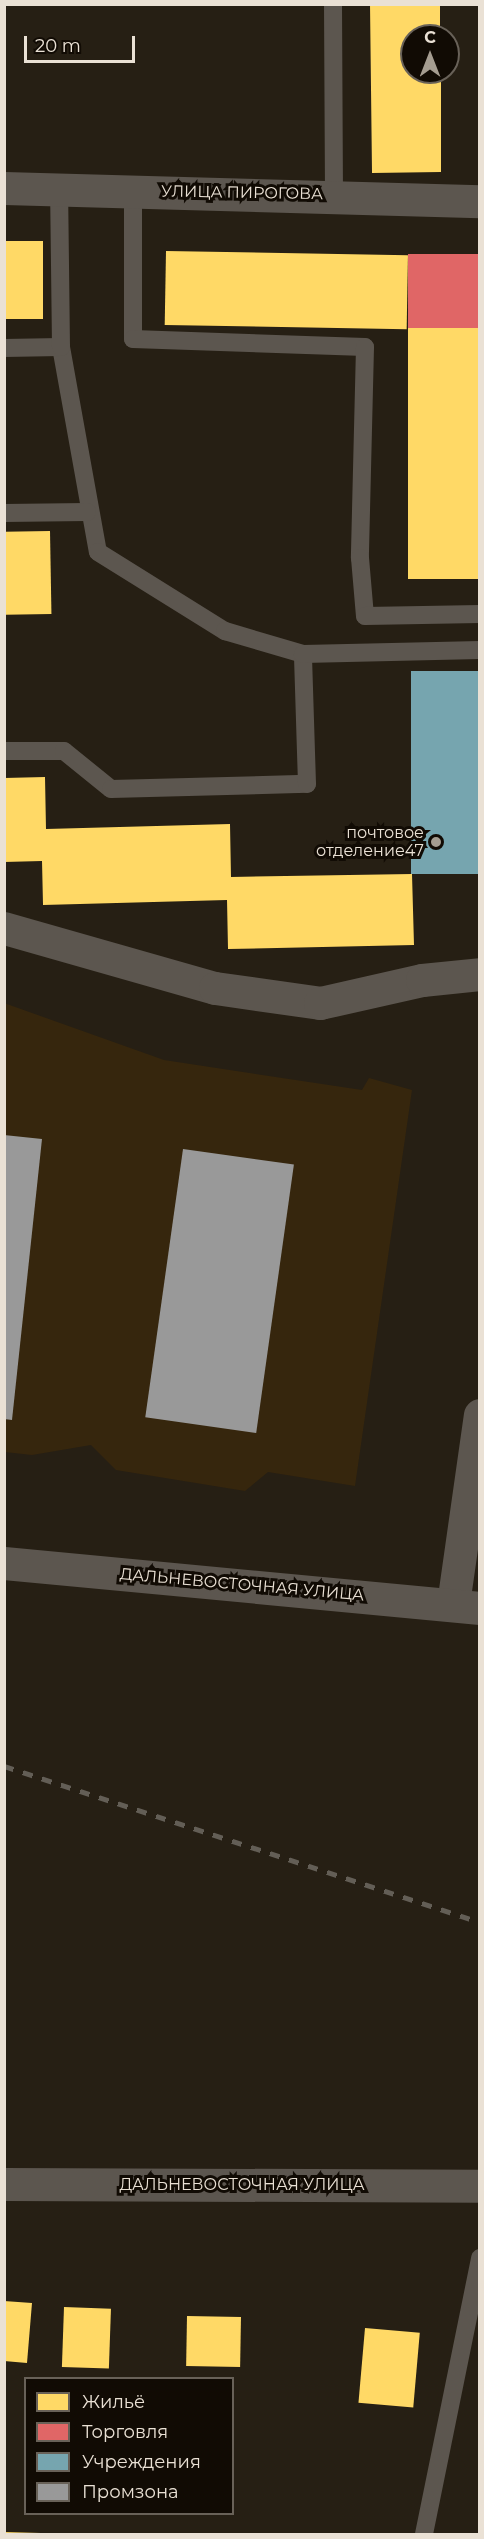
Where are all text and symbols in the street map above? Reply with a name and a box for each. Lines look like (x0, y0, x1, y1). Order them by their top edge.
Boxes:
scale bar (27, 24, 138, 62)
north arrow (400, 24, 460, 84)
text: С (424, 28, 436, 47)
text: 20 m (35, 35, 81, 57)
street label: УЛИЦА ПИРОГОВА (161, 182, 323, 204)
place label: почтовое отделение47 (316, 823, 424, 861)
marker: почтовое отделение47 (429, 835, 443, 849)
street label: ДАЛЬНЕВОСТОЧНАЯ УЛИЦА (119, 1565, 365, 1605)
street label: ДАЛЬНЕВОСТОЧНАЯ УЛИЦА (119, 2175, 365, 2195)
legend (24, 2377, 234, 2515)
text: Жильё (82, 2391, 145, 2413)
text: Торговля (82, 2421, 168, 2443)
text: Учреждения (82, 2451, 201, 2473)
text: Промзона (82, 2481, 179, 2503)

